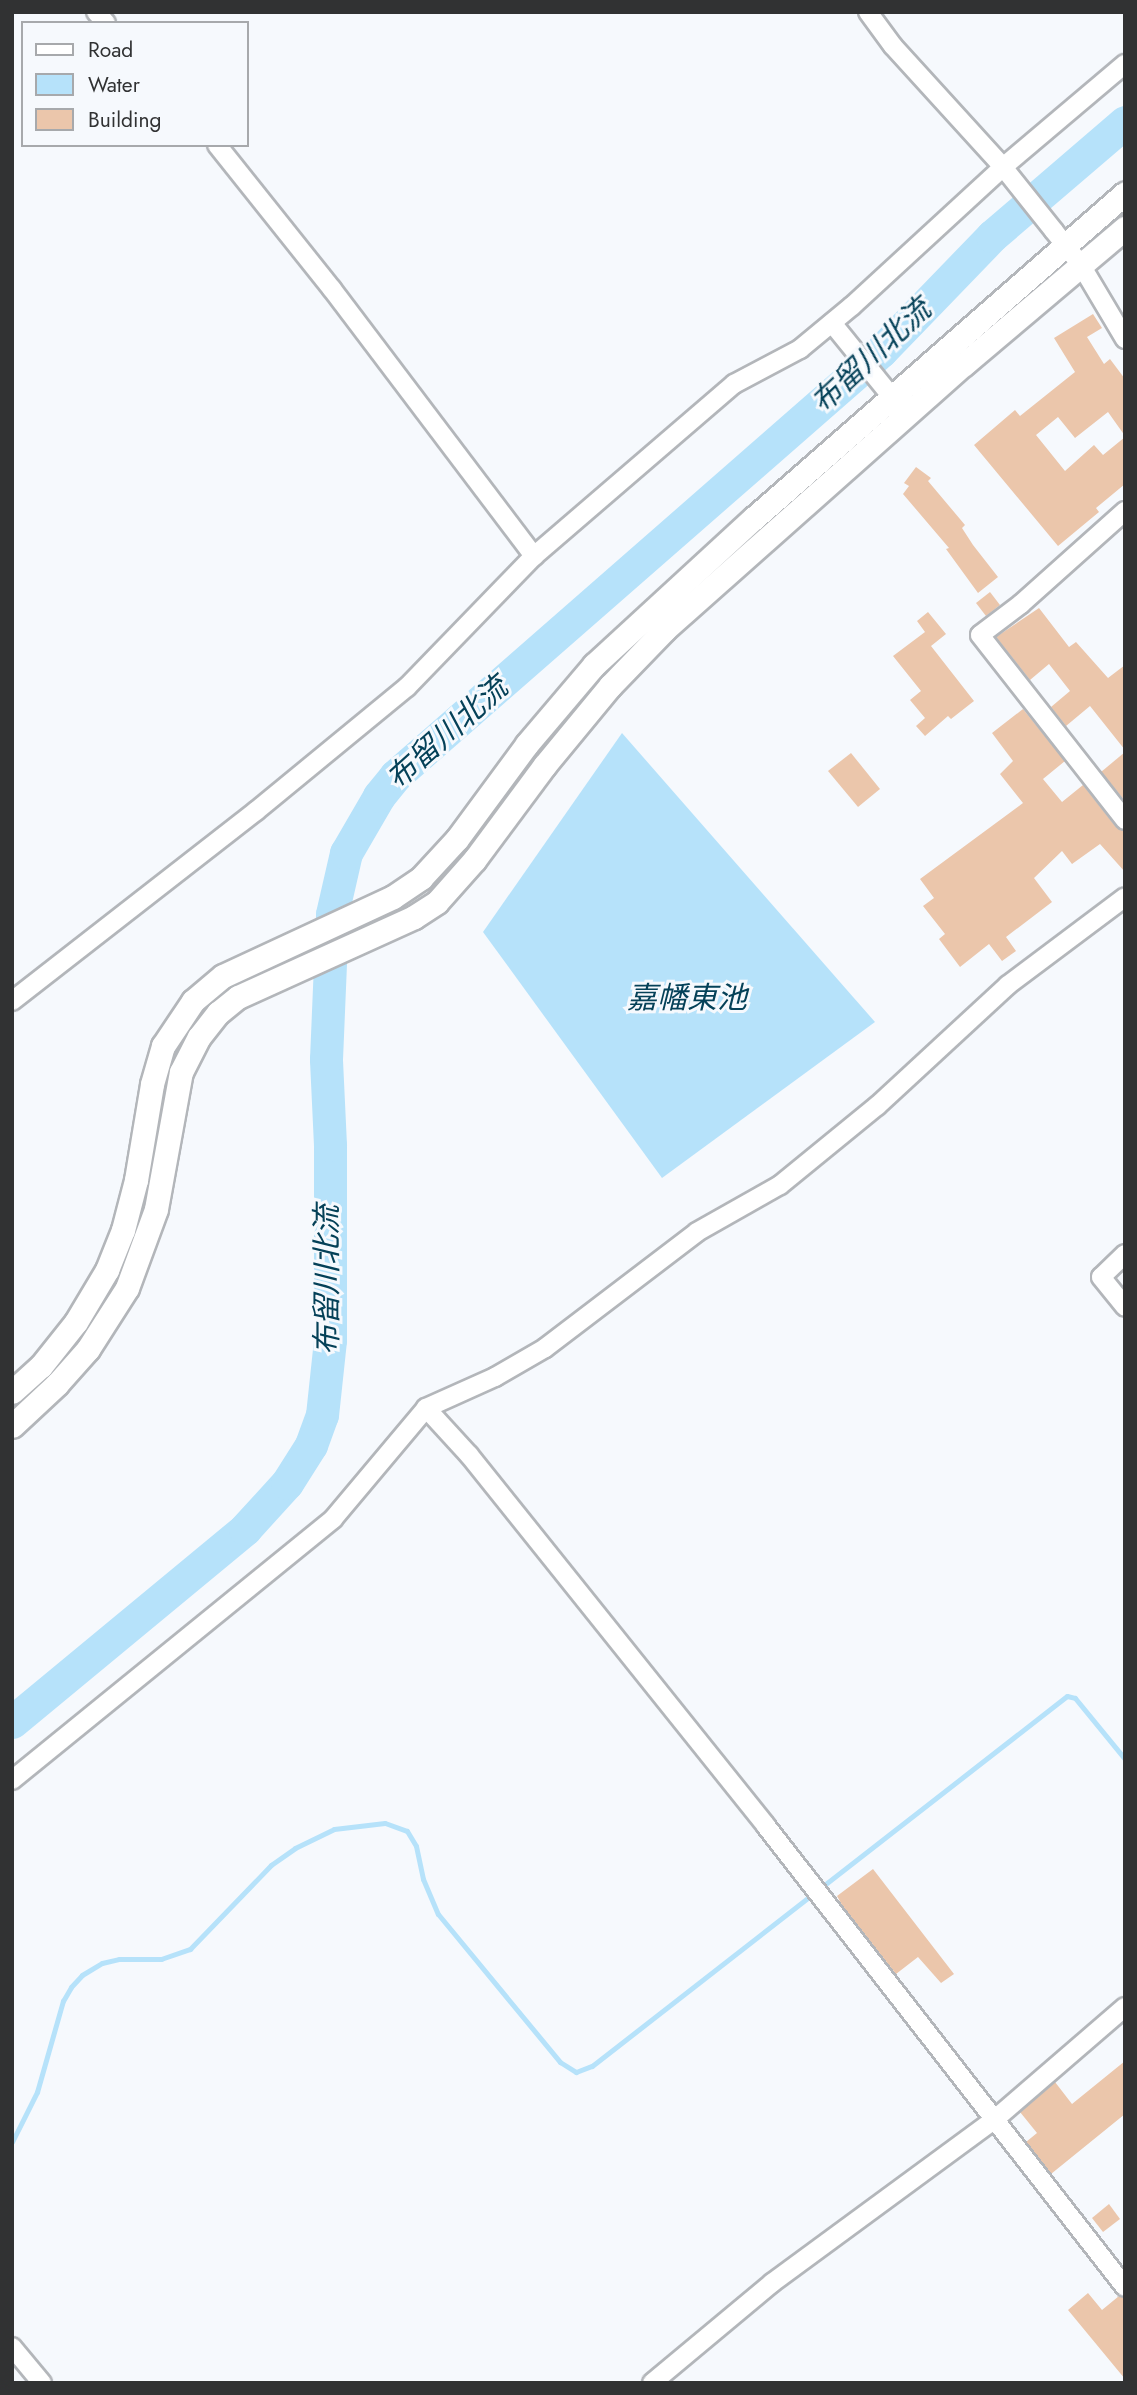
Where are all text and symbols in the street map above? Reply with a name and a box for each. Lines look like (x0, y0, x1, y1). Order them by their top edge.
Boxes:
legend (21, 21, 248, 147)
text: Road (88, 35, 133, 65)
text: Water (88, 70, 140, 100)
text: Building (88, 105, 161, 135)
water label: 布留川北流 (804, 292, 938, 420)
water label: 布留川北流 (379, 669, 515, 797)
water label: 嘉幡東池 (627, 980, 747, 1016)
water label: 布留川北流 (309, 1205, 345, 1355)

